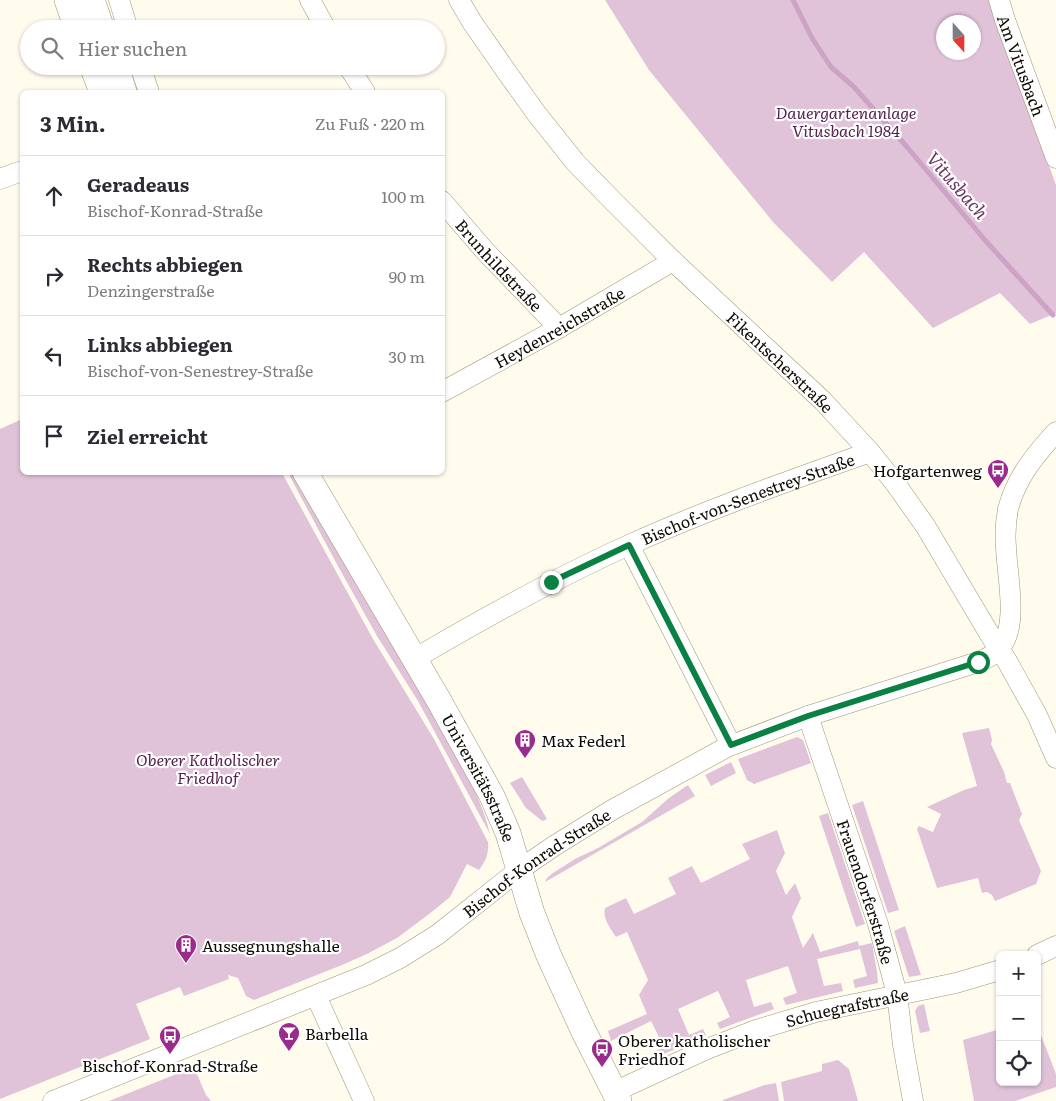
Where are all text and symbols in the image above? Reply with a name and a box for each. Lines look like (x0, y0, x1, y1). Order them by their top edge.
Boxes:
street label: Am Vitusbach (992, 11, 1052, 120)
north arrow (936, 15, 981, 60)
search box (20, 20, 445, 75)
icon: search (38, 34, 66, 62)
text: Hier suchen (78, 34, 187, 62)
park label: Dauergartenanlage Vitusbach 1984 (776, 100, 916, 142)
text: 3 Min. (40, 107, 106, 138)
text: Zu Fuß · 220 m (315, 111, 425, 135)
water label: Vitusbach (921, 145, 995, 225)
text: Geradeaus (87, 170, 189, 198)
icon: ahead (40, 182, 68, 210)
text: 100 m (381, 184, 425, 208)
text: Bischof-Konrad-Straße (87, 198, 263, 222)
street label: Brunhildstraße (450, 213, 549, 316)
text: Rechts abbiegen (87, 250, 243, 278)
icon: right (40, 262, 68, 290)
text: 90 m (389, 264, 425, 288)
text: Denzingerstraße (87, 278, 215, 302)
street label: Heydenreichstraße (490, 280, 629, 373)
street label: Fikentscherstraße (722, 305, 840, 418)
text: Links abbiegen (87, 330, 233, 358)
icon: left (40, 342, 68, 370)
text: 30 m (388, 344, 425, 368)
text: Bischof-von-Senestrey-Straße (87, 358, 313, 382)
icon: arrive (40, 422, 68, 450)
text: Ziel erreicht (87, 422, 208, 450)
street label: Bischof-von-Senestrey-Straße (637, 447, 857, 550)
place label: Hofgartenweg (873, 458, 982, 482)
bus stop icon: Hofgartenweg (986, 458, 1010, 489)
route end (540, 571, 563, 594)
route start (967, 651, 990, 674)
street label: Universitätsstraße (436, 709, 522, 844)
building icon: Max Federl (513, 728, 537, 759)
place label: Max Federl (541, 728, 626, 752)
park label: Oberer Katholischer Friedhof (136, 747, 280, 789)
street label: Bischof-Konrad-Straße (457, 802, 615, 923)
street label: Frauendorferstraße (832, 816, 900, 967)
building icon: Aussegnungshalle (174, 933, 198, 964)
place label: Aussegnungshalle (202, 933, 340, 957)
map controls (996, 951, 1041, 1086)
button: + (996, 951, 1041, 996)
street label: Schuegrafstraße (782, 981, 911, 1033)
button: − (996, 996, 1041, 1041)
bar icon: Barbella (277, 1021, 301, 1052)
place label: Barbella (305, 1021, 369, 1045)
bus stop icon: Bischof-Konrad-Straße (158, 1024, 182, 1055)
place label: Oberer katholischer Friedhof (618, 1028, 771, 1070)
bus stop icon: Oberer katholischer Friedhof (590, 1037, 614, 1068)
button: locate (996, 1041, 1041, 1086)
place label: Bischof-Konrad-Straße (82, 1053, 258, 1077)

